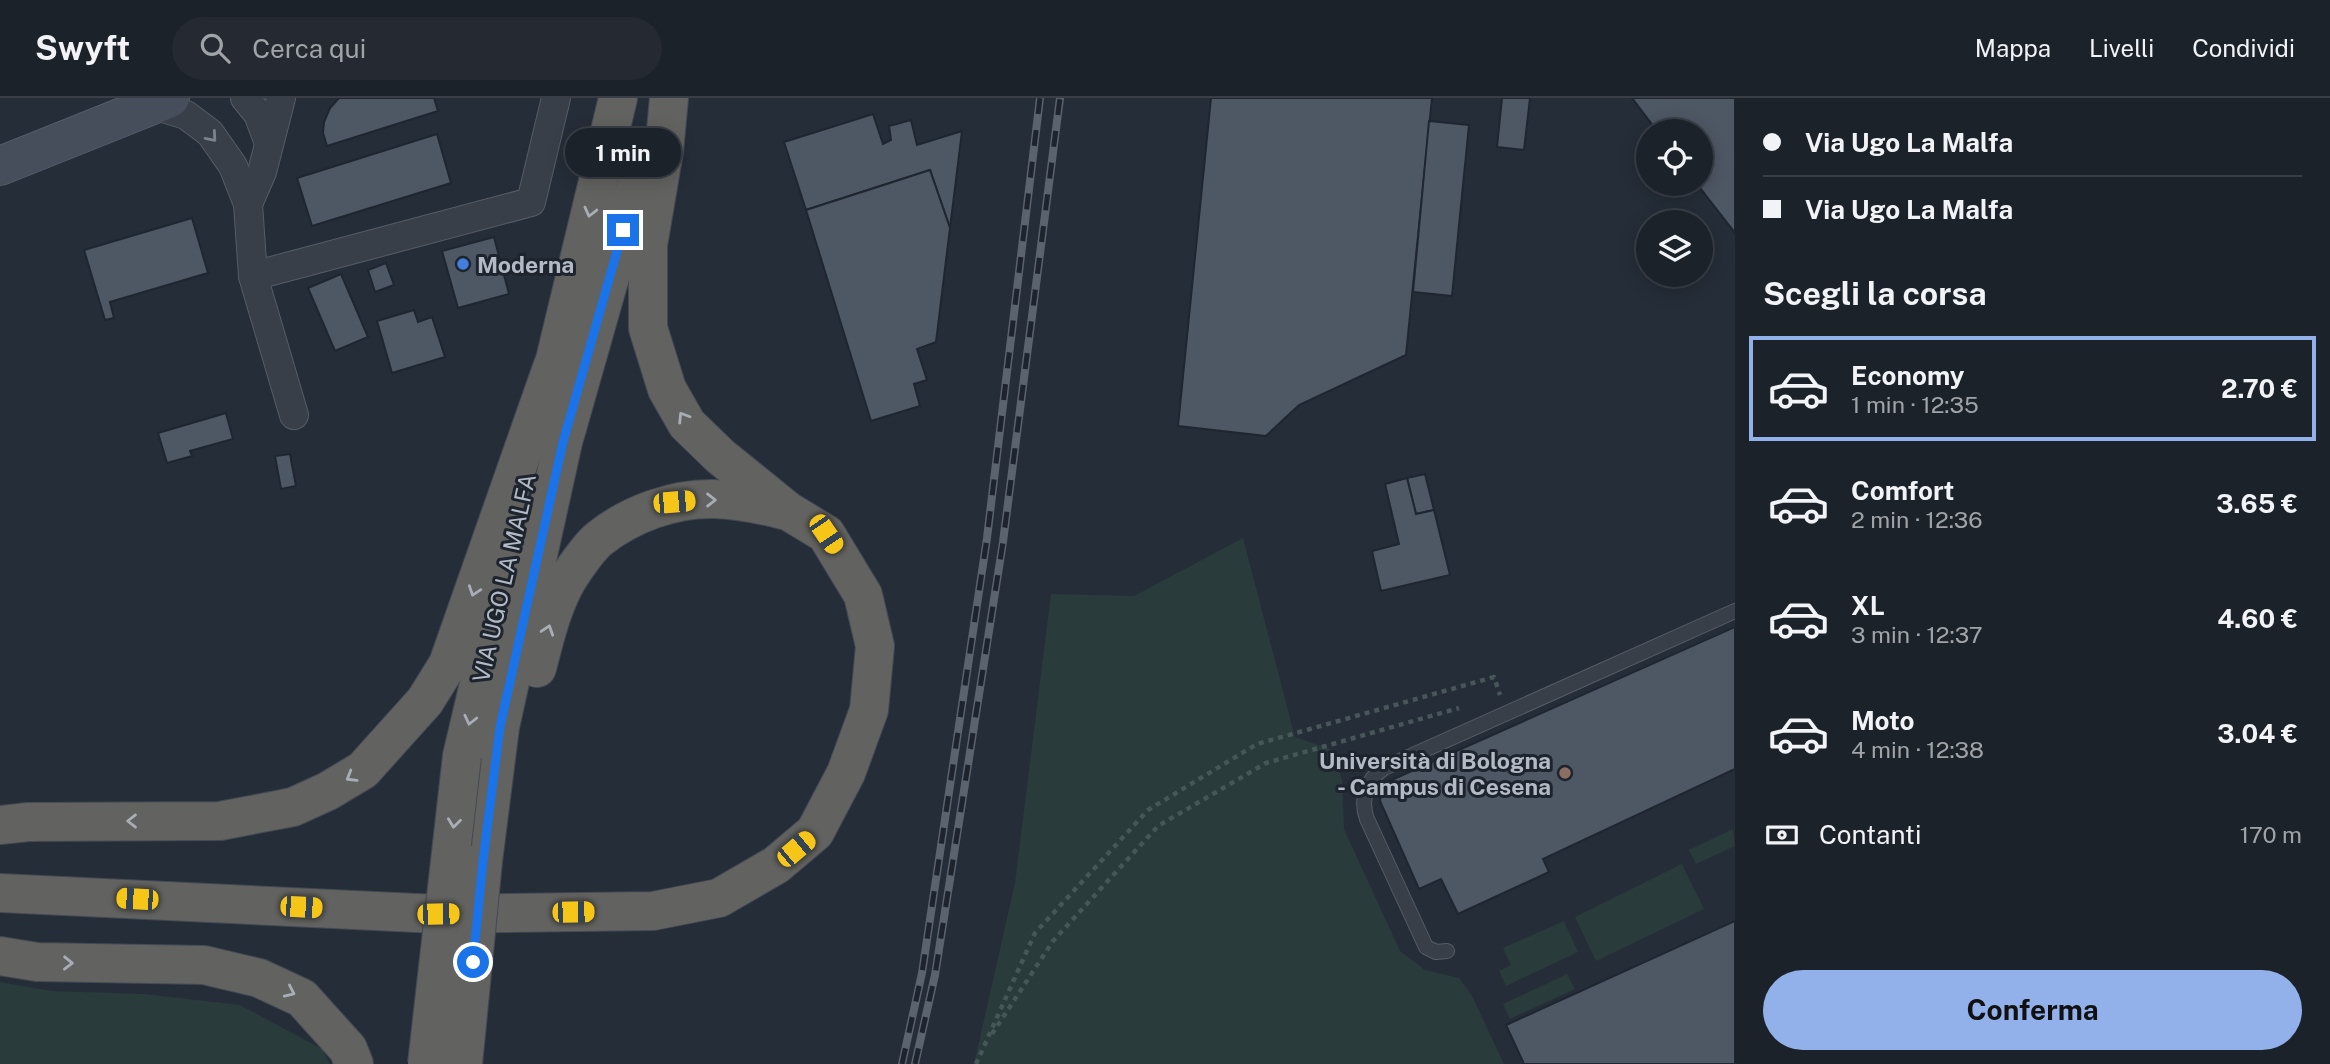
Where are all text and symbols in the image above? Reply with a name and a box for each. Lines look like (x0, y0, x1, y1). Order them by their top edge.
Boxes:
search box (172, 17, 662, 80)
text: Swyft (35, 29, 130, 67)
icon: search (196, 29, 234, 67)
text: Cerca qui (252, 33, 366, 64)
text: Mappa (1975, 34, 2051, 62)
text: Livelli (2089, 34, 2154, 62)
text: Condividi (2192, 34, 2295, 62)
map controls (1636, 119, 1713, 287)
button: locate (1636, 119, 1713, 196)
text: Via Ugo La Malfa (1805, 127, 2013, 158)
one-way arrow (204, 129, 216, 142)
callout: 1 min (565, 129, 681, 178)
text: 1 min (595, 139, 651, 166)
text: Via Ugo La Malfa (1805, 194, 2013, 225)
one-way arrow (584, 206, 598, 218)
button: layers (1636, 210, 1713, 287)
route end (607, 214, 639, 246)
place label: Moderna (477, 251, 574, 278)
marker: Moderna (455, 256, 471, 272)
text: Scegli la corsa (1763, 275, 1987, 312)
icon: car (1767, 357, 1830, 420)
text: Economy (1851, 360, 1964, 391)
text: 2.70 € (2221, 373, 2298, 404)
text: 1 min · 12:35 (1851, 391, 1979, 418)
one-way arrow (679, 411, 692, 424)
street label: VIA UGO LA MALFA (467, 471, 541, 685)
icon: car (1767, 472, 1830, 535)
text: Comfort (1851, 475, 1954, 506)
text: 3.65 € (2216, 488, 2298, 519)
car (653, 490, 696, 514)
one-way arrow (707, 492, 717, 508)
text: 2 min · 12:36 (1851, 506, 1983, 533)
car (806, 511, 847, 557)
one-way arrow (468, 585, 482, 597)
icon: car (1767, 587, 1830, 650)
text: XL (1851, 590, 1885, 621)
text: 4.60 € (2217, 603, 2298, 634)
text: 3 min · 12:37 (1851, 621, 1983, 648)
one-way arrow (540, 625, 554, 637)
icon: car (1767, 702, 1830, 765)
text: Moto (1851, 705, 1914, 736)
one-way arrow (464, 713, 479, 725)
text: 3.04 € (2217, 718, 2298, 749)
text: 4 min · 12:38 (1851, 736, 1984, 763)
place label: Università di Bologna - Campus di Cesena (1319, 747, 1551, 800)
marker: Università di Bologna - Campus di Cesena (1557, 765, 1573, 781)
one-way arrow (346, 769, 359, 782)
one-way arrow (126, 813, 137, 829)
icon: cash (1763, 816, 1801, 854)
one-way arrow (447, 818, 462, 829)
text: Contanti (1819, 819, 1921, 850)
text: 170 m (2240, 821, 2302, 848)
car (774, 827, 819, 871)
car (116, 887, 159, 911)
car (280, 895, 323, 919)
car (552, 901, 595, 923)
car (417, 903, 460, 925)
route start (457, 946, 489, 978)
one-way arrow (62, 955, 73, 970)
button: Conferma (1763, 970, 2302, 1050)
one-way arrow (283, 984, 295, 998)

